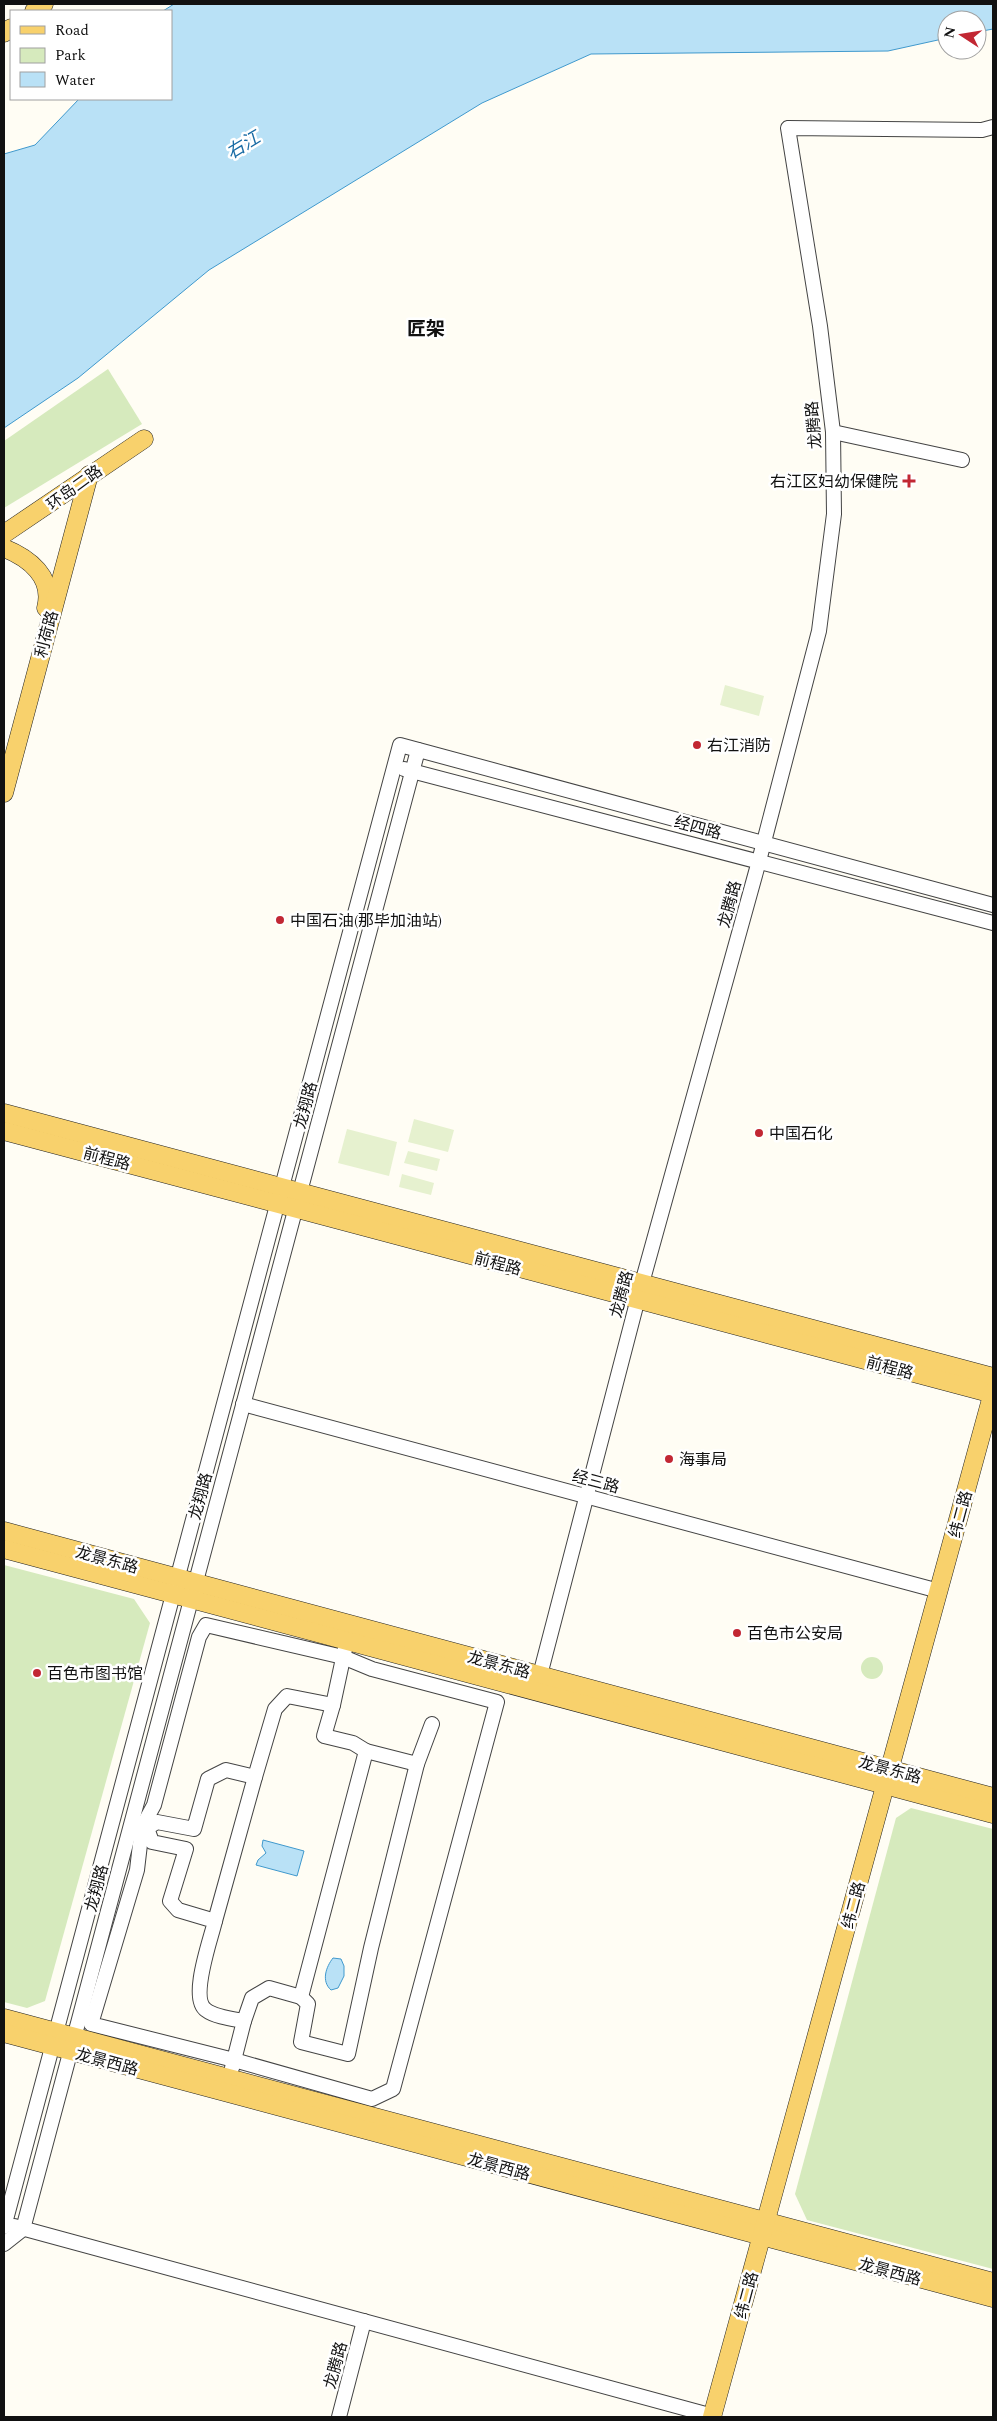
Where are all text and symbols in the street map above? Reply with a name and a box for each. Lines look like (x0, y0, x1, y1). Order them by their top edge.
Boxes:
legend (10, 10, 172, 100)
north arrow (937, 10, 987, 60)
text: Road (55, 19, 89, 42)
text: N (938, 25, 961, 40)
text: Park (55, 44, 86, 67)
text: Water (55, 69, 95, 92)
water label: 右江 (221, 124, 267, 166)
district label: 匠架 (407, 315, 445, 344)
street label: 龙腾路 (800, 400, 828, 450)
street label: 环岛二路 (42, 459, 108, 516)
place label: 右江区妇幼保健院 (770, 470, 898, 494)
marker: 右江区妇幼保健院 (902, 474, 916, 488)
street label: 利荷路 (29, 608, 65, 661)
place label: 右江消防 (707, 734, 771, 758)
marker: 右江消防 (691, 739, 703, 751)
street label: 经四路 (671, 810, 724, 846)
street label: 龙腾路 (712, 878, 748, 931)
place label: 中国石油(那毕加油站) (290, 909, 442, 933)
marker: 中国石油(那毕加油站) (274, 914, 286, 926)
street label: 龙翔路 (288, 1079, 324, 1132)
place label: 中国石化 (769, 1122, 833, 1146)
marker: 中国石化 (753, 1127, 765, 1139)
street label: 前程路 (80, 1141, 133, 1177)
street label: 前程路 (471, 1246, 524, 1282)
street label: 龙腾路 (604, 1268, 640, 1321)
street label: 前程路 (863, 1350, 916, 1386)
place label: 海事局 (679, 1448, 727, 1472)
marker: 海事局 (663, 1453, 675, 1465)
street label: 经三路 (569, 1464, 622, 1500)
street label: 龙翔路 (183, 1470, 219, 1523)
street label: 纬二路 (943, 1488, 979, 1541)
street label: 龙景东路 (73, 1540, 141, 1580)
place label: 百色市公安局 (747, 1622, 843, 1646)
marker: 百色市公安局 (731, 1627, 743, 1639)
street label: 龙景东路 (465, 1645, 533, 1685)
place label: 百色市图书馆 (47, 1662, 143, 1686)
marker: 百色市图书馆 (31, 1667, 43, 1679)
street label: 龙景东路 (856, 1750, 924, 1790)
street label: 龙翔路 (79, 1862, 115, 1915)
street label: 纬二路 (836, 1879, 872, 1932)
street label: 龙景西路 (73, 2042, 141, 2082)
street label: 龙景西路 (465, 2147, 533, 2187)
street label: 龙景西路 (856, 2252, 924, 2292)
street label: 纬二路 (729, 2269, 765, 2322)
street label: 龙腾路 (318, 2339, 354, 2392)

